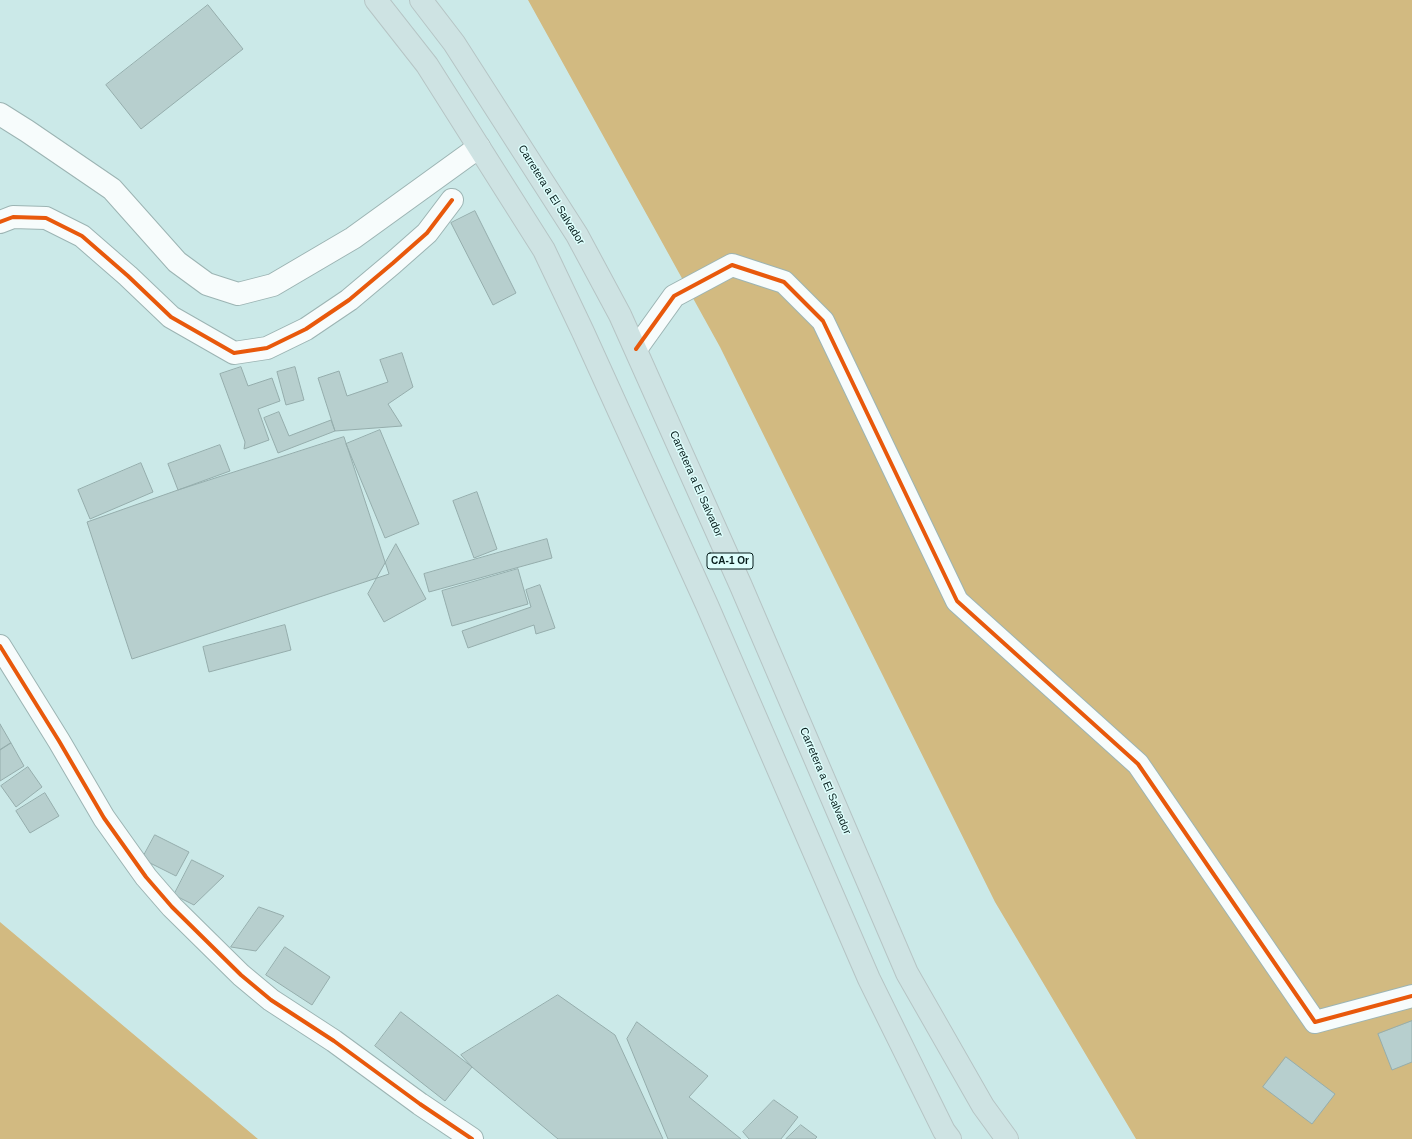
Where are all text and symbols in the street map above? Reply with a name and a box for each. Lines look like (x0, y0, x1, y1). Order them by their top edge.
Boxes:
street label: Carretera a El Salvador (515, 143, 587, 247)
street label: Carretera a El Salvador (667, 429, 725, 539)
road number: CA-1 Or (707, 553, 753, 569)
street label: Carretera a El Salvador (796, 726, 854, 836)

